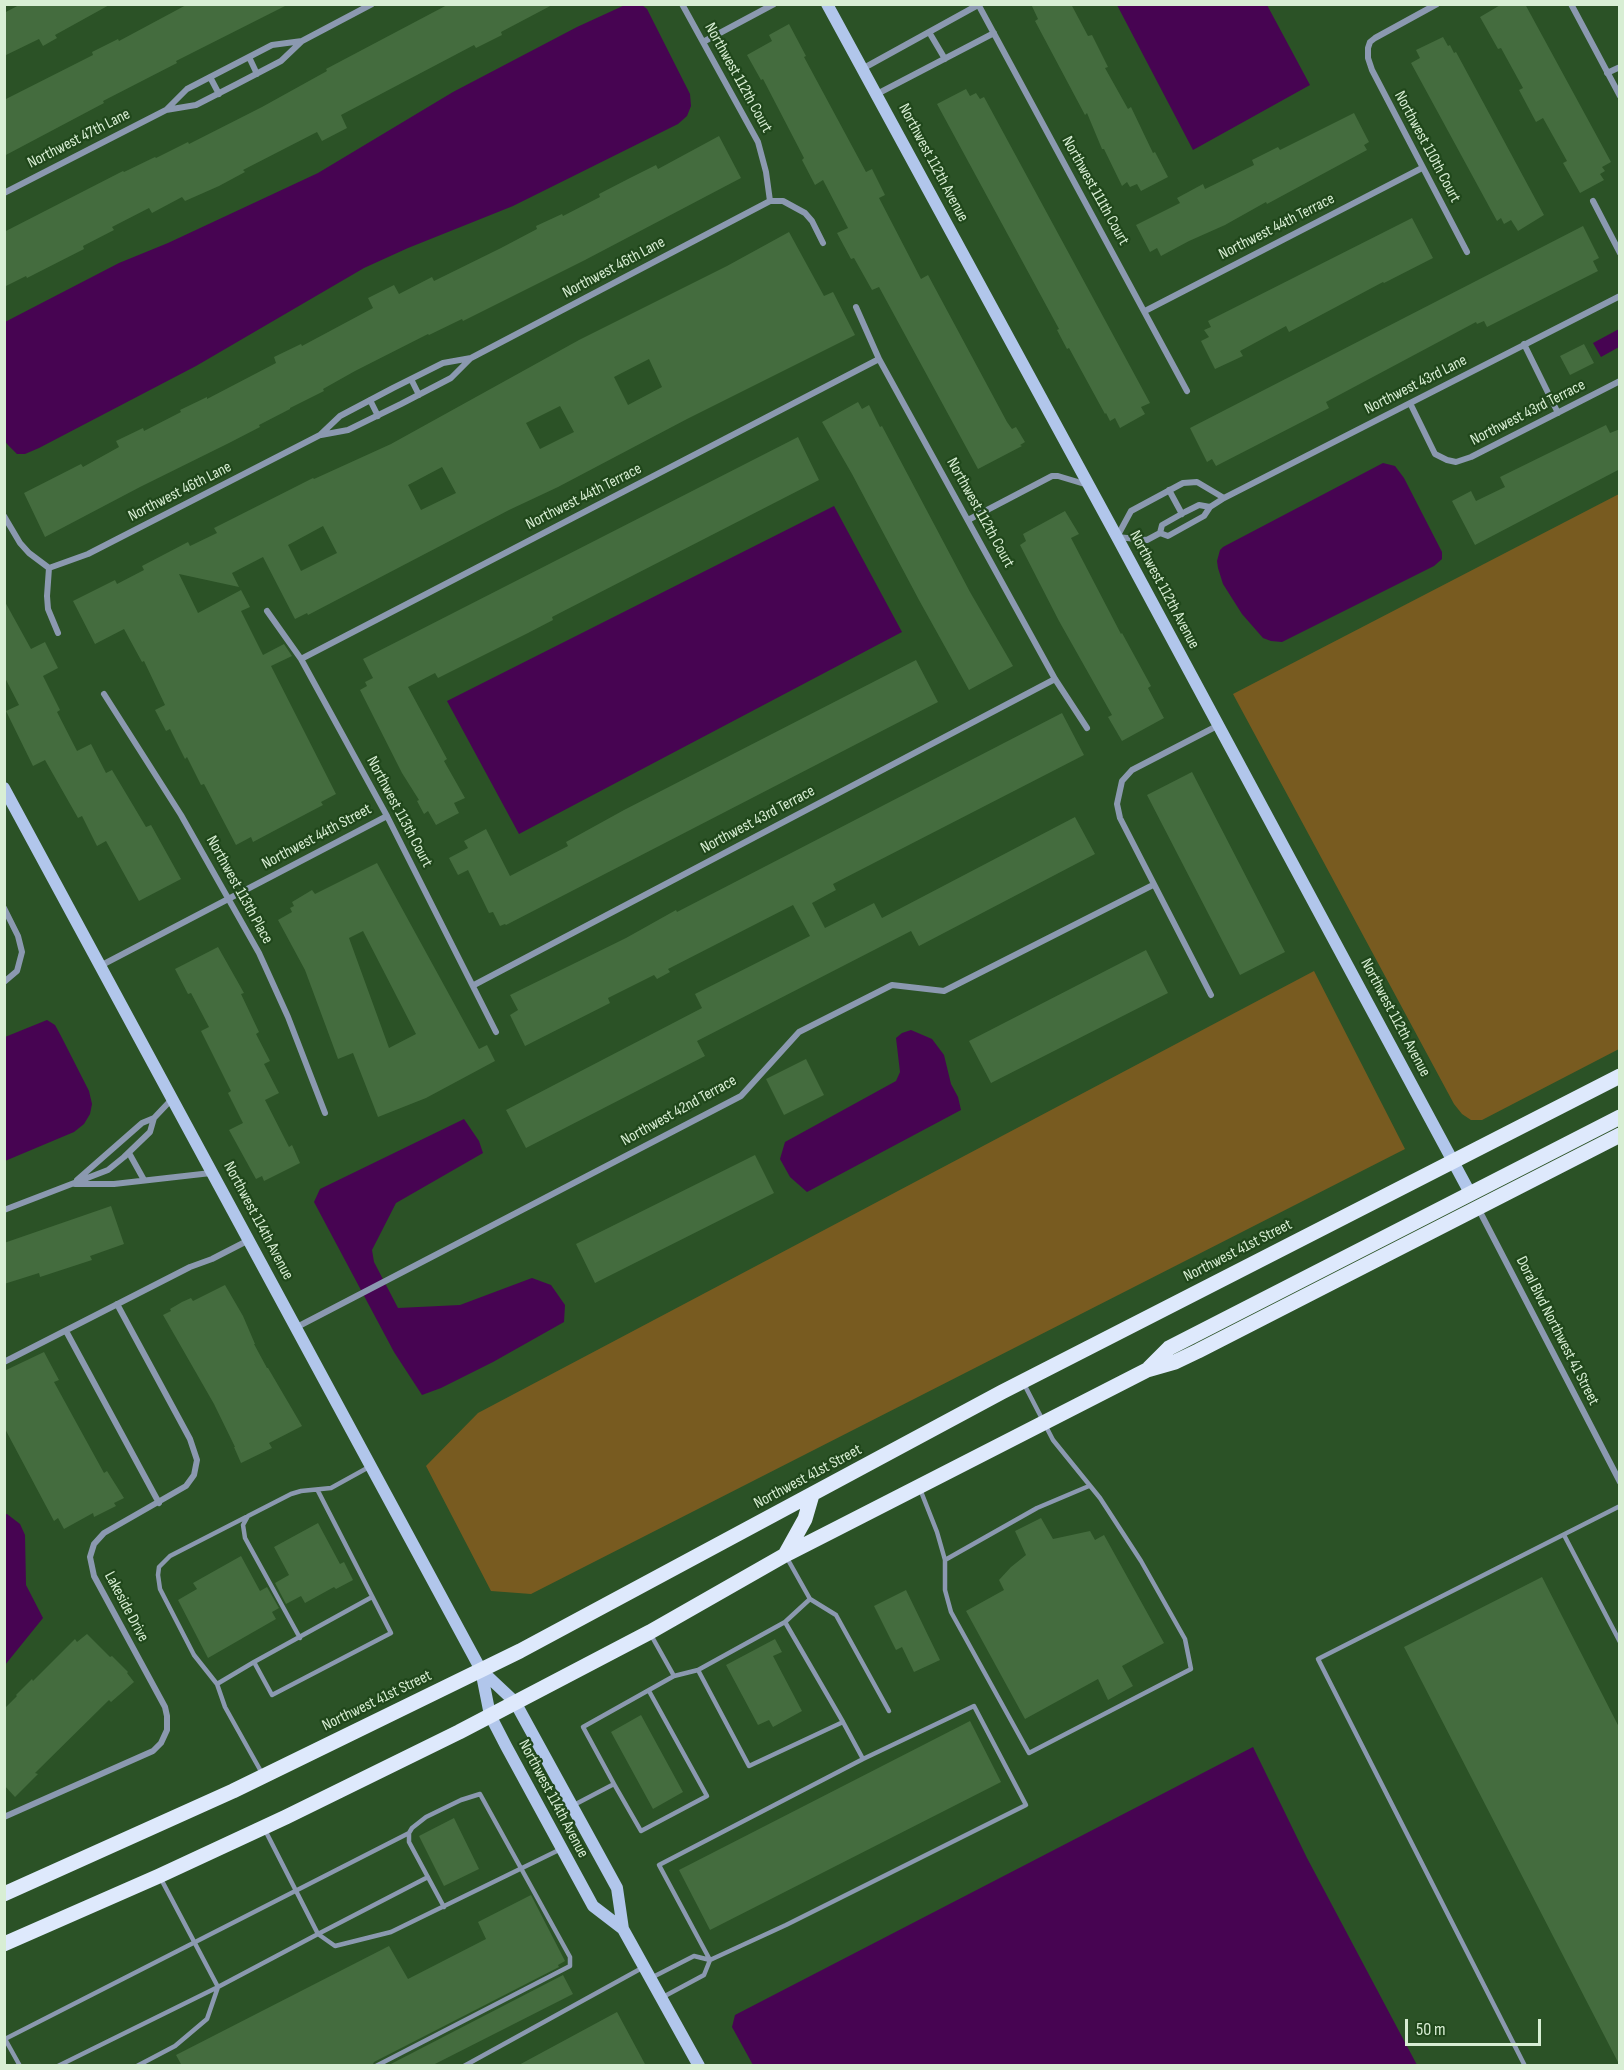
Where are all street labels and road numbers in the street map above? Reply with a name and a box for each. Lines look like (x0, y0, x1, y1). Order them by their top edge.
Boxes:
street label: Northwest 112th Court (700, 20, 776, 136)
street label: Northwest 110th Court (1390, 88, 1464, 206)
street label: Northwest 112th Avenue (894, 101, 972, 225)
street label: Northwest 47th Lane (24, 105, 134, 173)
street label: Northwest 111th Court (1057, 133, 1133, 249)
street label: Northwest 44th Terrace (1216, 190, 1338, 264)
street label: Northwest 46th Lane (560, 233, 668, 303)
street label: Northwest 43rd Lane (1362, 351, 1470, 419)
street label: Northwest 43rd Terrace (1467, 376, 1589, 450)
street label: Northwest 112th Court (942, 455, 1018, 571)
street label: Northwest 46th Lane (125, 458, 235, 526)
street label: Northwest 44th Terrace (523, 460, 645, 534)
street label: Northwest 112th Avenue (1125, 528, 1203, 652)
street label: Northwest 113th Court (362, 753, 436, 871)
street label: Northwest 43rd Terrace (698, 782, 818, 858)
street label: Northwest 44th Street (259, 800, 375, 874)
street label: Northwest 113th Place (201, 833, 277, 947)
street label: Northwest 112th Avenue (1356, 956, 1434, 1080)
street label: Northwest 42nd Terrace (618, 1071, 740, 1151)
street label: Northwest 114th Avenue (219, 1159, 297, 1283)
street label: Northwest 41st Street (1181, 1215, 1295, 1287)
street label: Doral Blvd Northwest 41 Street (1511, 1253, 1603, 1409)
street label: Northwest 41st Street (751, 1441, 865, 1513)
street label: Lakeside Drive (100, 1569, 152, 1645)
street label: Northwest 41st Street (319, 1666, 435, 1736)
street label: Northwest 114th Avenue (514, 1737, 592, 1861)

